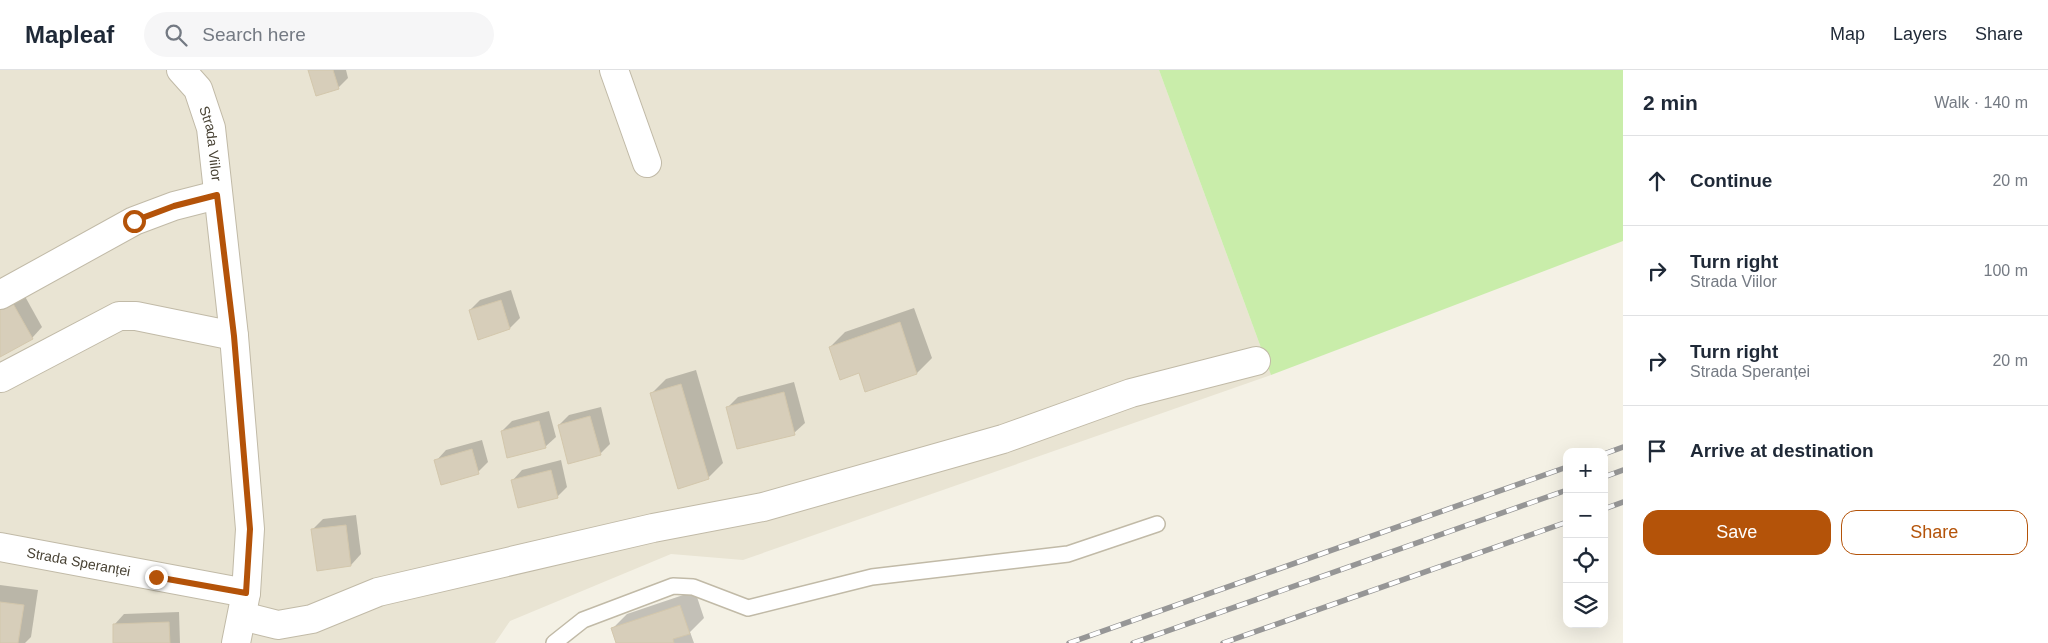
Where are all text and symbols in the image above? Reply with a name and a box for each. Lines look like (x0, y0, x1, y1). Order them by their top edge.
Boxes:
search box (144, 12, 494, 57)
text: Mapleaf (25, 21, 114, 48)
icon: search (162, 21, 190, 49)
text: Search here (202, 24, 306, 45)
text: Map (1830, 24, 1865, 44)
text: Layers (1893, 24, 1947, 44)
text: Share (1975, 24, 2023, 44)
text: 2 min (1643, 91, 1698, 114)
text: Walk · 140 m (1934, 94, 2028, 111)
street label: Strada Viilor (196, 104, 225, 182)
icon: ahead (1643, 167, 1671, 195)
text: Continue (1690, 170, 1772, 191)
text: 20 m (1992, 172, 2028, 189)
route start (123, 210, 146, 233)
text: Turn right (1690, 251, 1778, 272)
icon: right (1643, 257, 1671, 285)
text: 100 m (1984, 262, 2028, 279)
text: Strada Viilor (1690, 273, 1777, 290)
text: Turn right (1690, 341, 1778, 362)
icon: right (1643, 347, 1671, 375)
text: 20 m (1992, 352, 2028, 369)
text: Strada Speranței (1690, 363, 1810, 380)
icon: arrive (1643, 437, 1671, 465)
text: Arrive at destination (1690, 440, 1874, 461)
map controls (1563, 448, 1608, 628)
button: + (1563, 448, 1608, 493)
button: − (1563, 493, 1608, 538)
button: Save (1643, 510, 1831, 555)
button: Share (1841, 510, 2028, 555)
button: locate (1563, 538, 1608, 583)
street label: Strada Speranței (25, 544, 132, 579)
route end (145, 566, 168, 589)
button: layers (1563, 583, 1608, 628)

